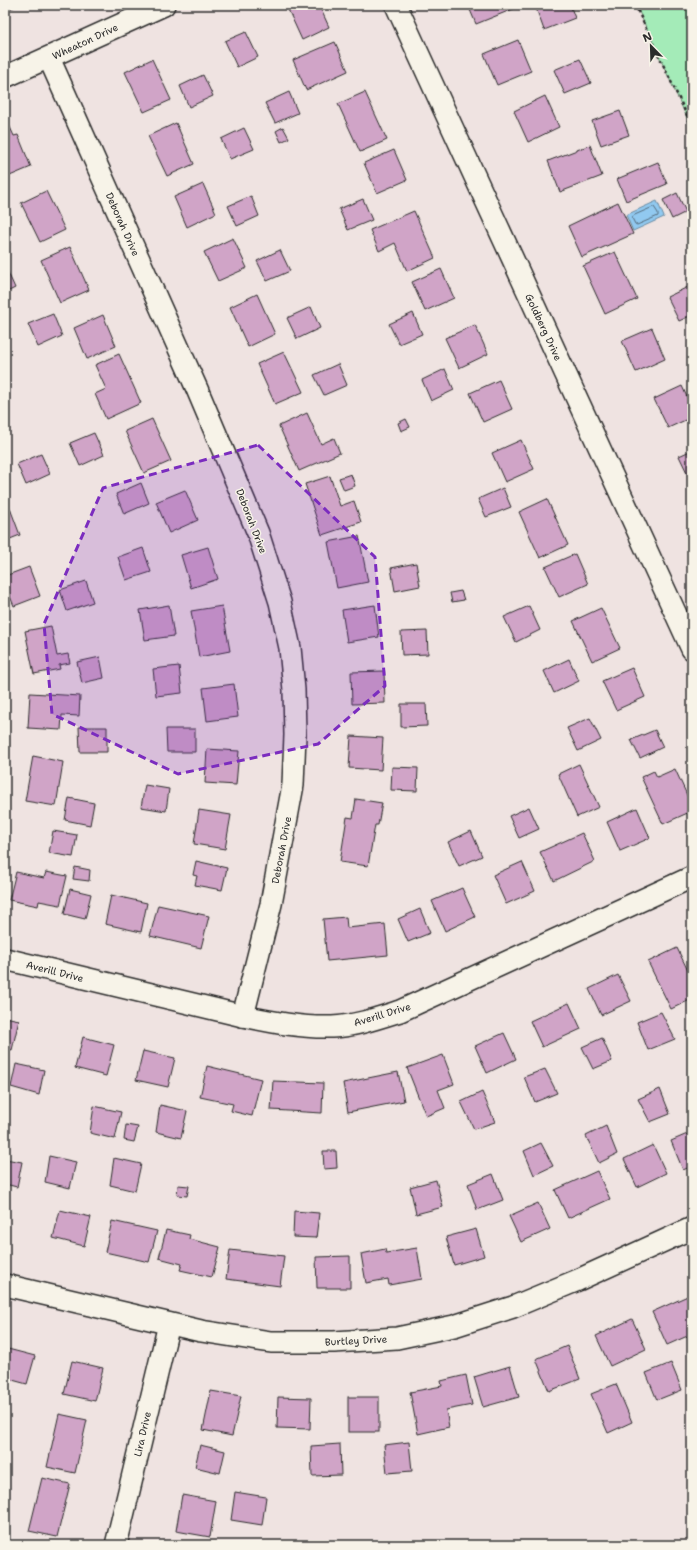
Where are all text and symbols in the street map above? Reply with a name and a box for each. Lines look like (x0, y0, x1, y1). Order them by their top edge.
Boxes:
street label: Wheaton Drive (50, 20, 121, 62)
north arrow (631, 26, 671, 66)
text: N (640, 29, 654, 46)
street label: Deborah Drive (103, 190, 143, 258)
street label: Goldberg Drive (522, 292, 565, 363)
street label: Deborah Drive (233, 487, 270, 556)
street label: Deborah Drive (269, 815, 294, 885)
street label: Averill Drive (25, 958, 85, 985)
street label: Averill Drive (352, 1000, 413, 1029)
street label: Burtley Drive (325, 1332, 388, 1349)
street label: Lira Drive (131, 1410, 154, 1458)

